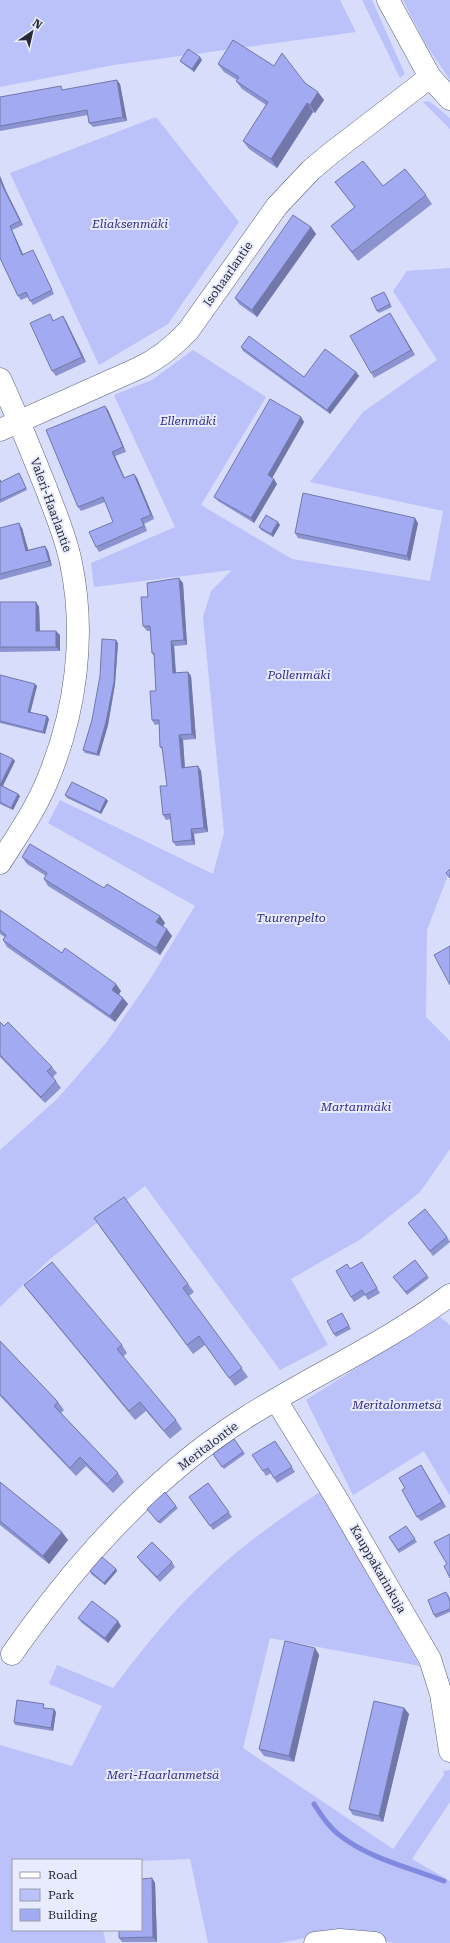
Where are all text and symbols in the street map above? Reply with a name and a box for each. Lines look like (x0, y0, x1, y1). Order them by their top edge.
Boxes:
north arrow (12, 12, 52, 52)
text: N (30, 16, 45, 32)
park label: Eliaksenmäki (91, 217, 168, 231)
street label: Isohaarlantie (200, 239, 256, 309)
park label: Ellenmäki (159, 414, 216, 428)
street label: Valeri-Haarlantie (27, 456, 75, 554)
park label: Pollenmäki (266, 668, 331, 682)
park label: Tuurenpelto (256, 911, 326, 925)
park label: Martanmäki (320, 1100, 392, 1114)
park label: Meritalonmetsä (351, 1398, 442, 1412)
street label: Meritalontie (175, 1419, 241, 1473)
street label: Kauppakarinkuja (347, 1522, 409, 1616)
park label: Meri-Haarlanmetsä (106, 1768, 219, 1782)
legend (12, 1859, 142, 1931)
text: Road (48, 1868, 78, 1882)
text: Park (48, 1888, 75, 1902)
text: Building (48, 1908, 97, 1922)

